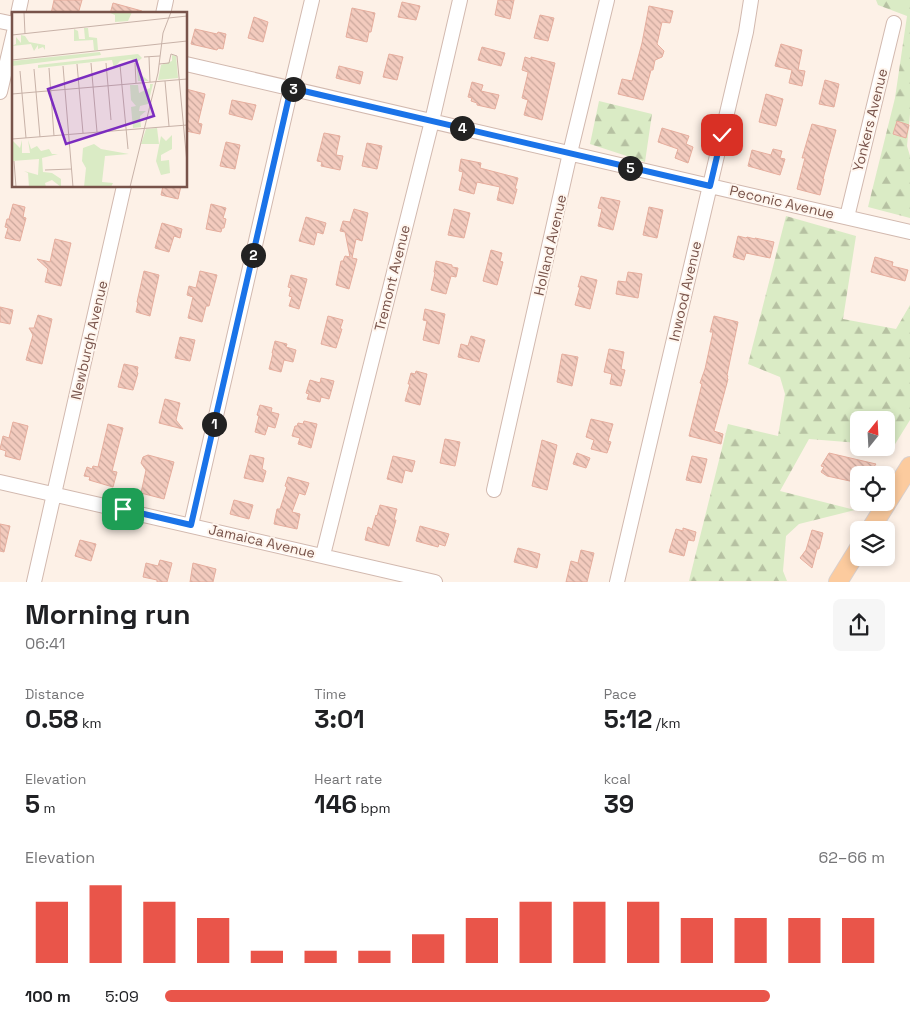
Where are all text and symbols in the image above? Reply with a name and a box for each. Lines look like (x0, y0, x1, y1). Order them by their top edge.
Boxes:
inset map (12, 12, 188, 188)
street label: Yonkers Avenue (849, 67, 891, 173)
pin: 3 (280, 76, 306, 102)
text: 3 (289, 80, 298, 98)
pin (701, 114, 743, 156)
pin: 4 (450, 116, 474, 140)
text: 4 (458, 119, 467, 137)
icon: check (708, 121, 736, 149)
pin: 5 (618, 156, 642, 180)
text: 5 (626, 159, 635, 177)
street label: Peconic Avenue (728, 181, 836, 223)
street label: Holland Avenue (530, 193, 570, 297)
street label: Tremont Avenue (370, 223, 414, 333)
street label: Inwood Avenue (665, 239, 705, 343)
pin: 2 (240, 242, 266, 268)
text: 2 (249, 246, 258, 264)
street label: Newburgh Avenue (67, 279, 111, 401)
north arrow (850, 411, 895, 456)
map controls (850, 411, 895, 566)
pin: 1 (202, 412, 226, 436)
text: 1 (211, 415, 218, 433)
button: locate (850, 466, 895, 511)
pin (102, 488, 144, 530)
icon: arrive (109, 495, 137, 523)
street label: Jamaica Avenue (207, 520, 317, 562)
button: layers (850, 521, 895, 566)
text: Morning run (25, 596, 190, 632)
button: share (833, 599, 885, 651)
text: 06:41 (25, 633, 65, 654)
text: Distance (25, 685, 85, 703)
text: Time (314, 685, 346, 703)
text: Pace (604, 685, 636, 703)
text: 0.58 (25, 703, 78, 735)
text: 3:01 (314, 703, 364, 735)
text: 5:12 (604, 703, 652, 735)
text: km (78, 714, 102, 732)
text: /km (652, 714, 681, 732)
text: Elevation (25, 770, 86, 788)
text: Heart rate (314, 770, 382, 788)
text: kcal (604, 770, 631, 788)
text: 5 (25, 788, 40, 820)
text: 146 (314, 788, 357, 820)
text: 39 (604, 788, 634, 820)
text: m (40, 799, 56, 817)
text: bpm (357, 799, 391, 817)
text: Elevation (25, 847, 95, 868)
text: 62–66 m (819, 847, 885, 868)
text: 100 m (25, 986, 71, 1007)
text: 5:09 (105, 986, 139, 1007)

